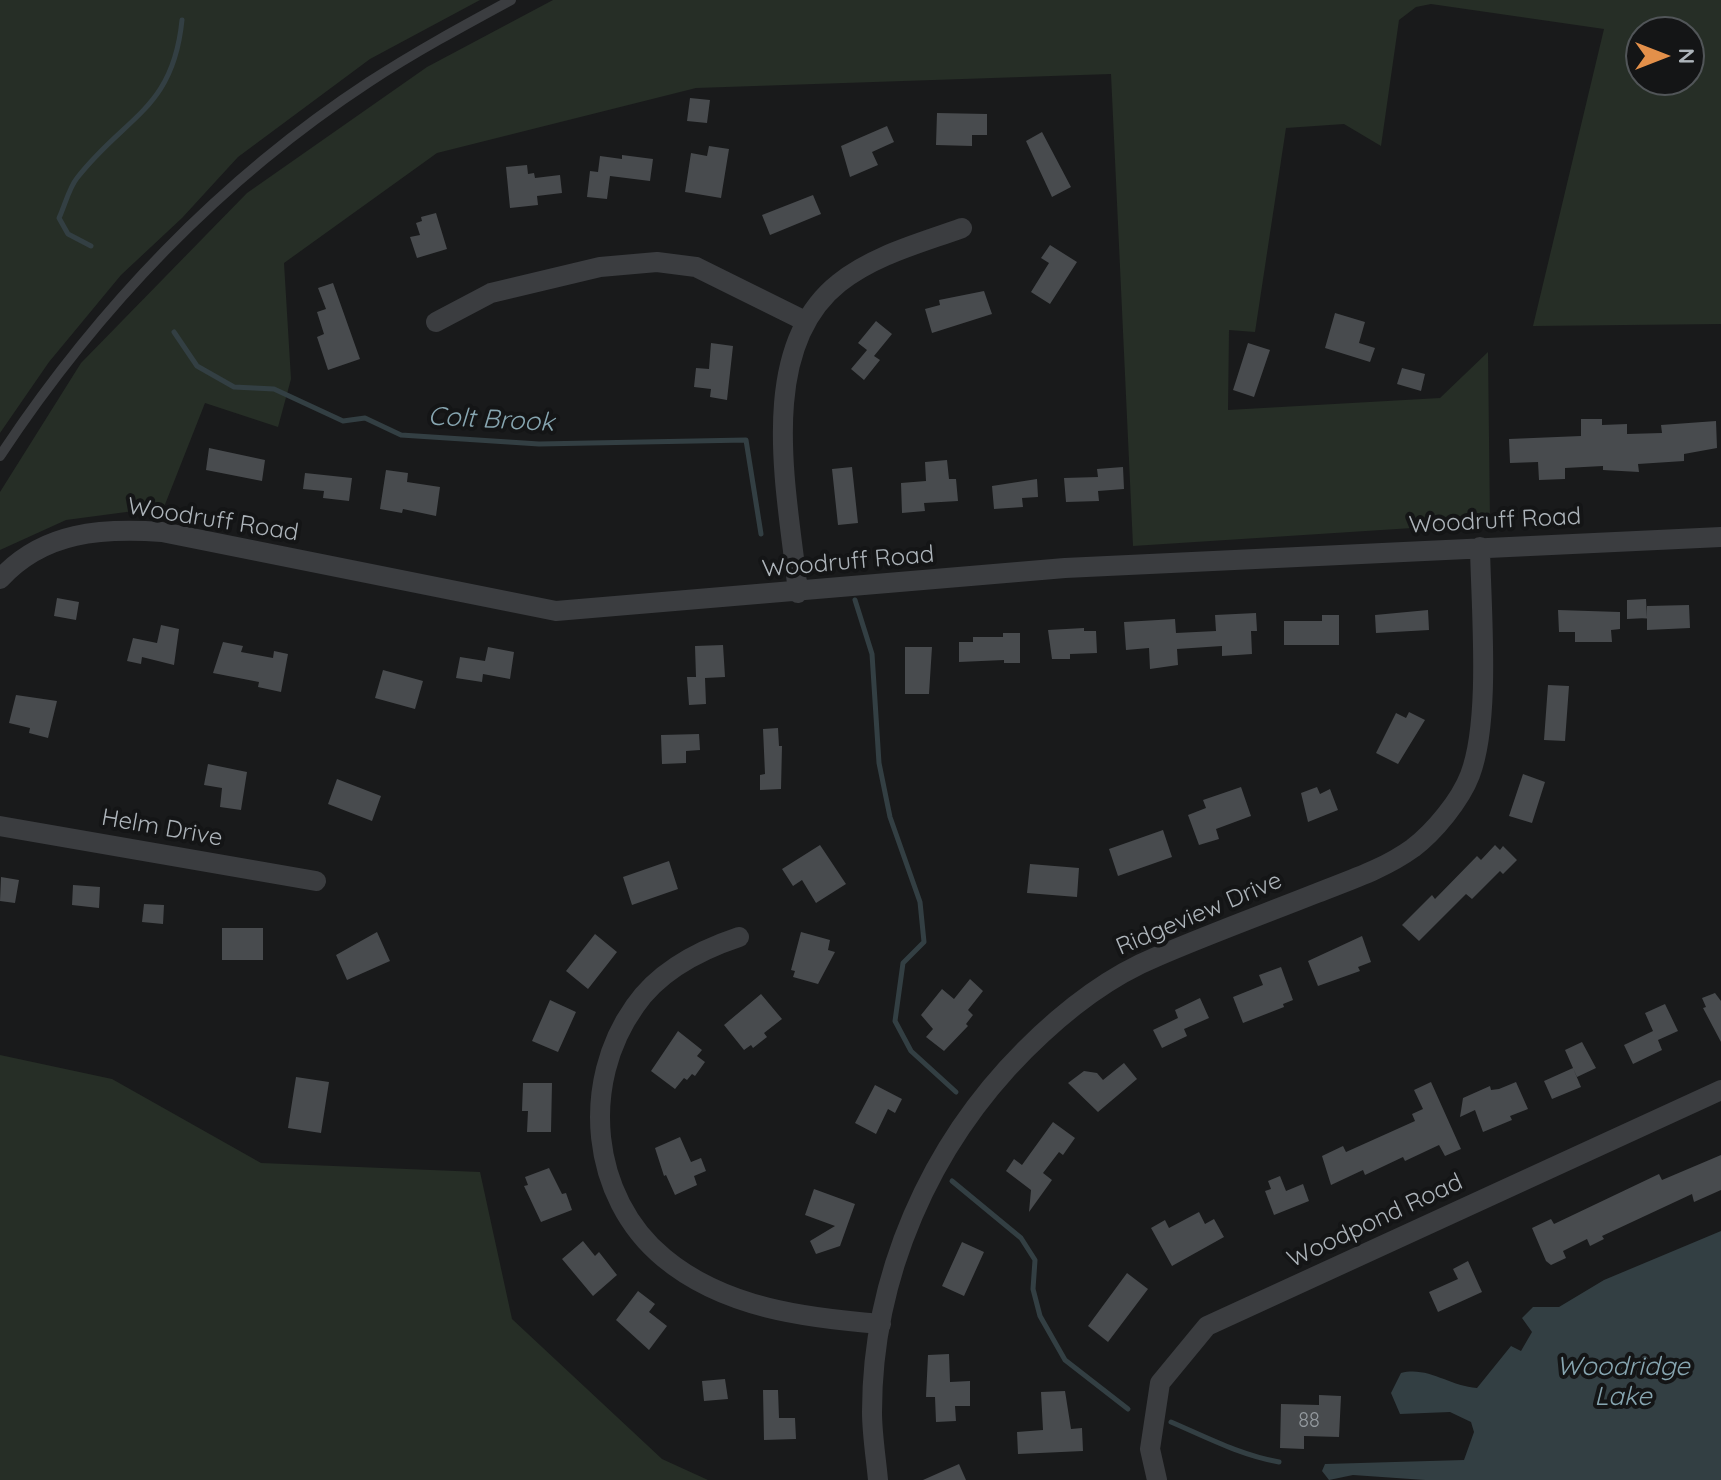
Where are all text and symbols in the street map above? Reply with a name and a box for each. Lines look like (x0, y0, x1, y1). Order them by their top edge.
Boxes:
north arrow (1625, 16, 1705, 96)
text: N (1673, 48, 1701, 64)
water label: Colt Brook (427, 401, 555, 439)
street label: Woodruff Road (125, 492, 301, 548)
street label: Woodruff Road (1408, 502, 1582, 540)
street label: Woodruff Road (761, 540, 935, 584)
street label: Helm Drive (99, 803, 225, 853)
street label: Ridgeview Drive (1112, 866, 1286, 962)
street label: Woodpond Road (1283, 1168, 1467, 1274)
water label: Woodridge Lake (1556, 1351, 1690, 1412)
house number: 88 (1298, 1409, 1320, 1433)

